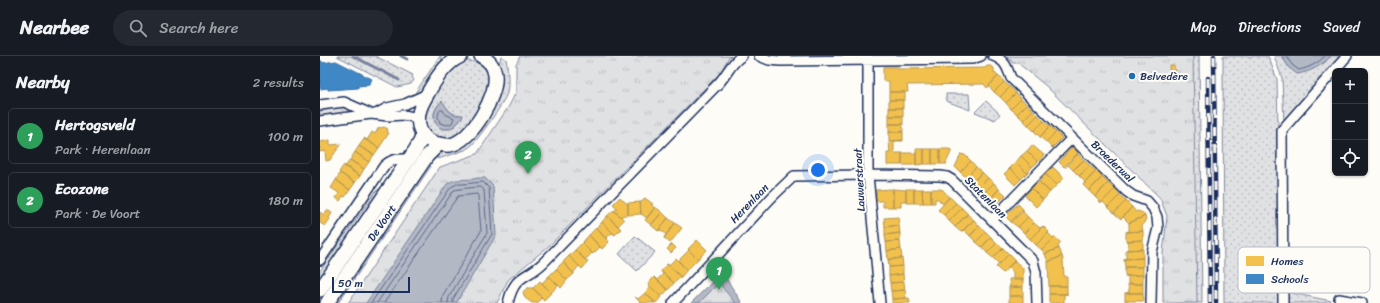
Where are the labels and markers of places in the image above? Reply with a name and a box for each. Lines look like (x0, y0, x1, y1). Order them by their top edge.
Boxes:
place label: Belvedère (1140, 67, 1188, 86)
marker: Belvedère (1127, 71, 1137, 81)
pin: 2 (515, 141, 541, 174)
pin: 1 (706, 257, 732, 290)

